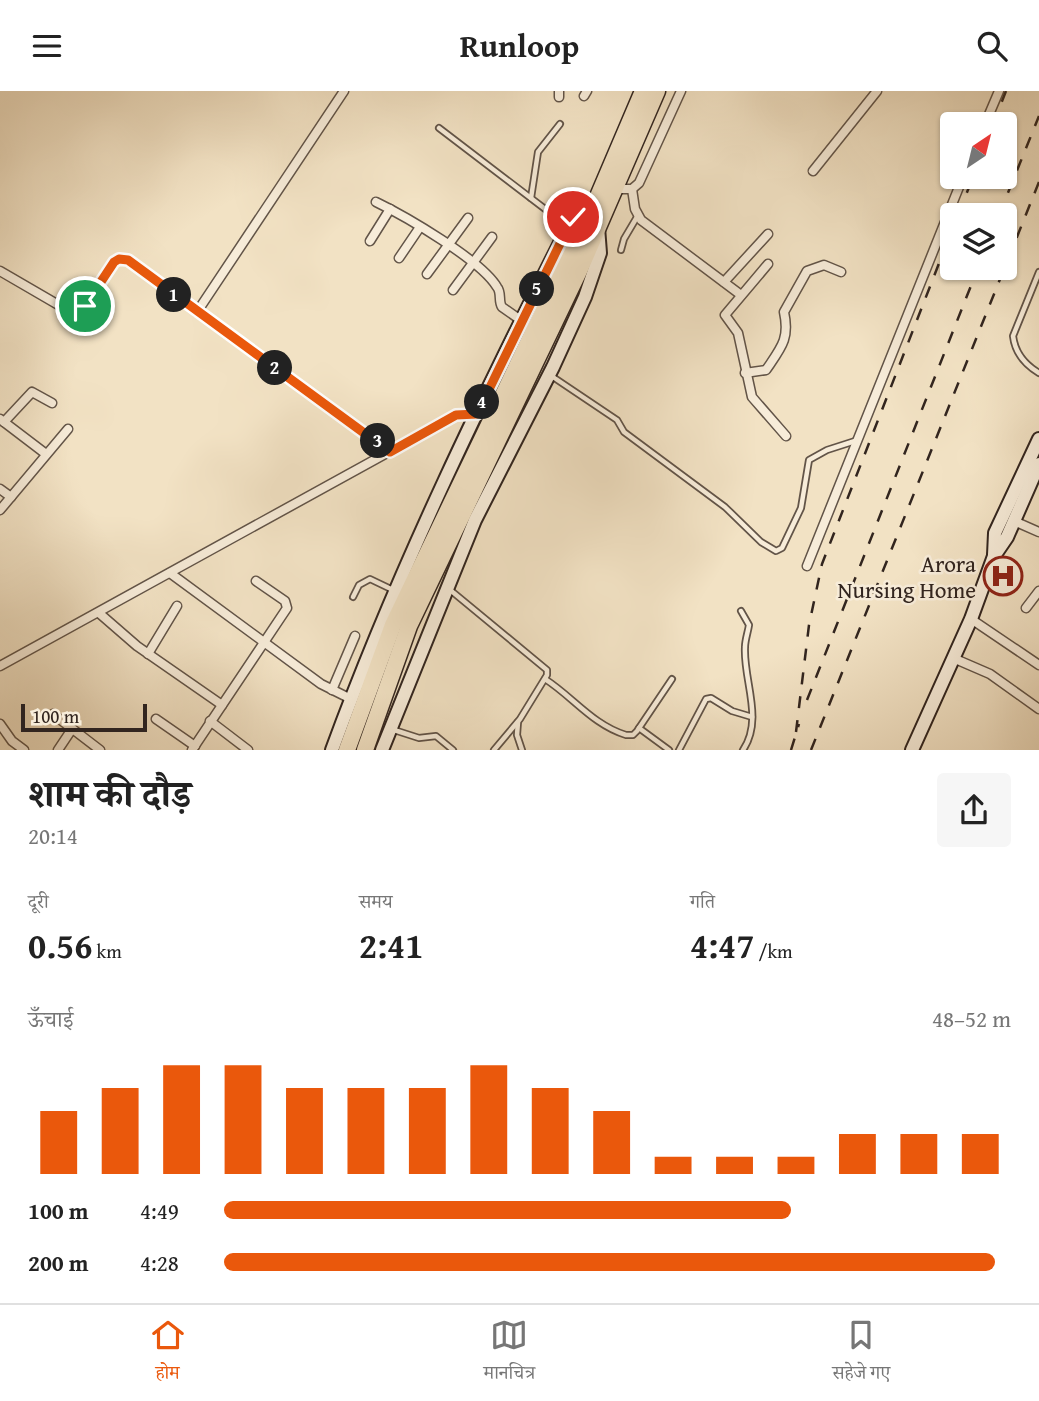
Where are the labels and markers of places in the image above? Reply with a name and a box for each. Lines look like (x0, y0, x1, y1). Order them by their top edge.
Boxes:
pin (543, 187, 603, 247)
pin: 5 (520, 271, 554, 307)
pin (55, 276, 115, 336)
pin: 1 (156, 277, 192, 313)
pin: 2 (258, 351, 292, 385)
pin: 4 (464, 385, 500, 419)
pin: 3 (360, 423, 396, 459)
place label: Arora Nursing Home (837, 547, 976, 606)
hospital icon: Arora Nursing Home (982, 555, 1024, 597)

